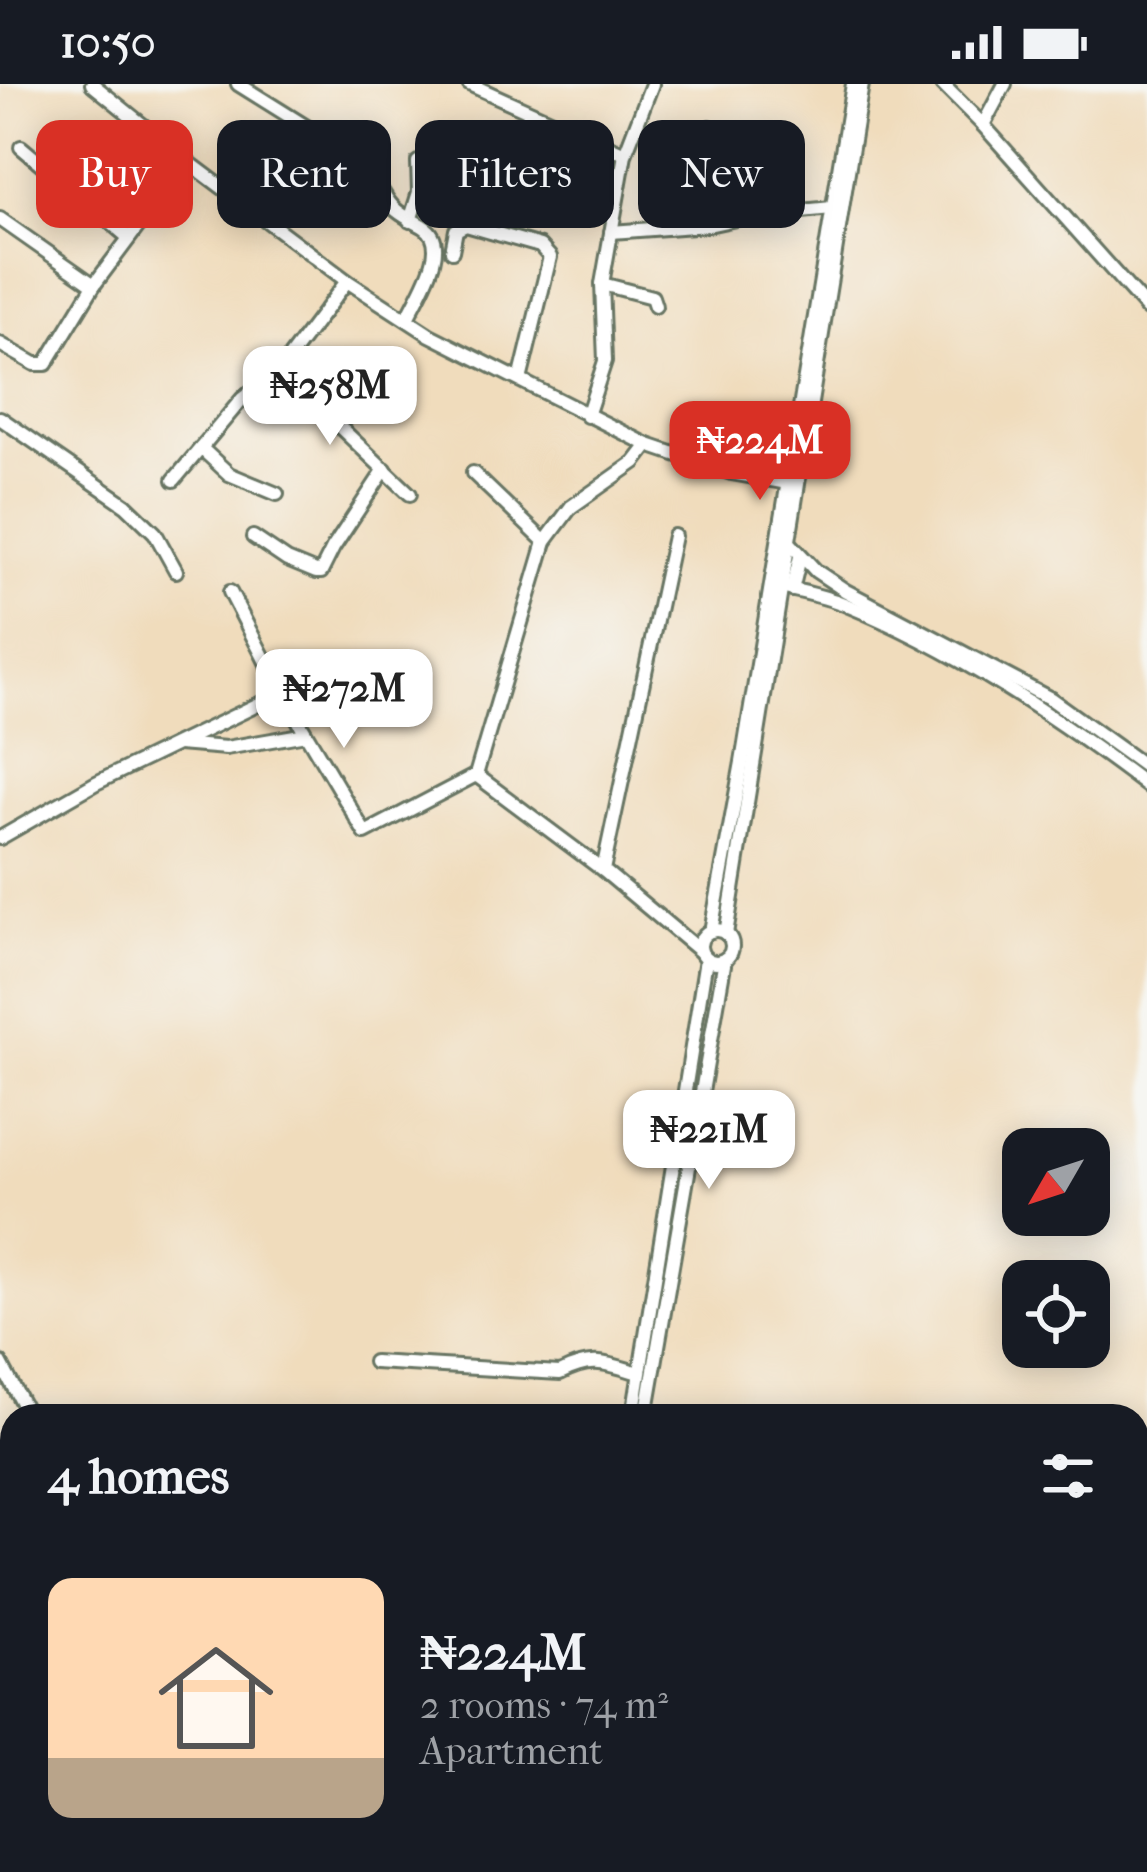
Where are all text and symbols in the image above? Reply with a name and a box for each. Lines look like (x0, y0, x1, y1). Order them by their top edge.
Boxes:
text: 10:50 (60, 16, 156, 69)
chip: Buy (36, 120, 193, 228)
chip: Rent (217, 120, 391, 228)
chip: Filters (415, 120, 614, 228)
chip: New (638, 120, 805, 228)
pin: ₦258M (246, 346, 414, 448)
text: ₦258M (270, 362, 390, 408)
pin: ₦224M (676, 401, 844, 503)
text: ₦224M (697, 417, 823, 463)
pin: ₦272M (260, 649, 428, 751)
text: ₦272M (283, 665, 405, 711)
pin: ₦221M (625, 1090, 793, 1192)
text: ₦221M (650, 1106, 768, 1152)
north arrow (1002, 1128, 1110, 1236)
map controls (1002, 1128, 1110, 1368)
button: locate (1002, 1260, 1110, 1368)
icon: filters (1035, 1443, 1101, 1509)
text: 4 homes (48, 1446, 229, 1506)
text: ₦224M (420, 1622, 586, 1682)
icon: home (144, 1626, 288, 1770)
text: 2 rooms · 74 m² (420, 1682, 668, 1728)
text: Apartment (420, 1728, 603, 1774)

